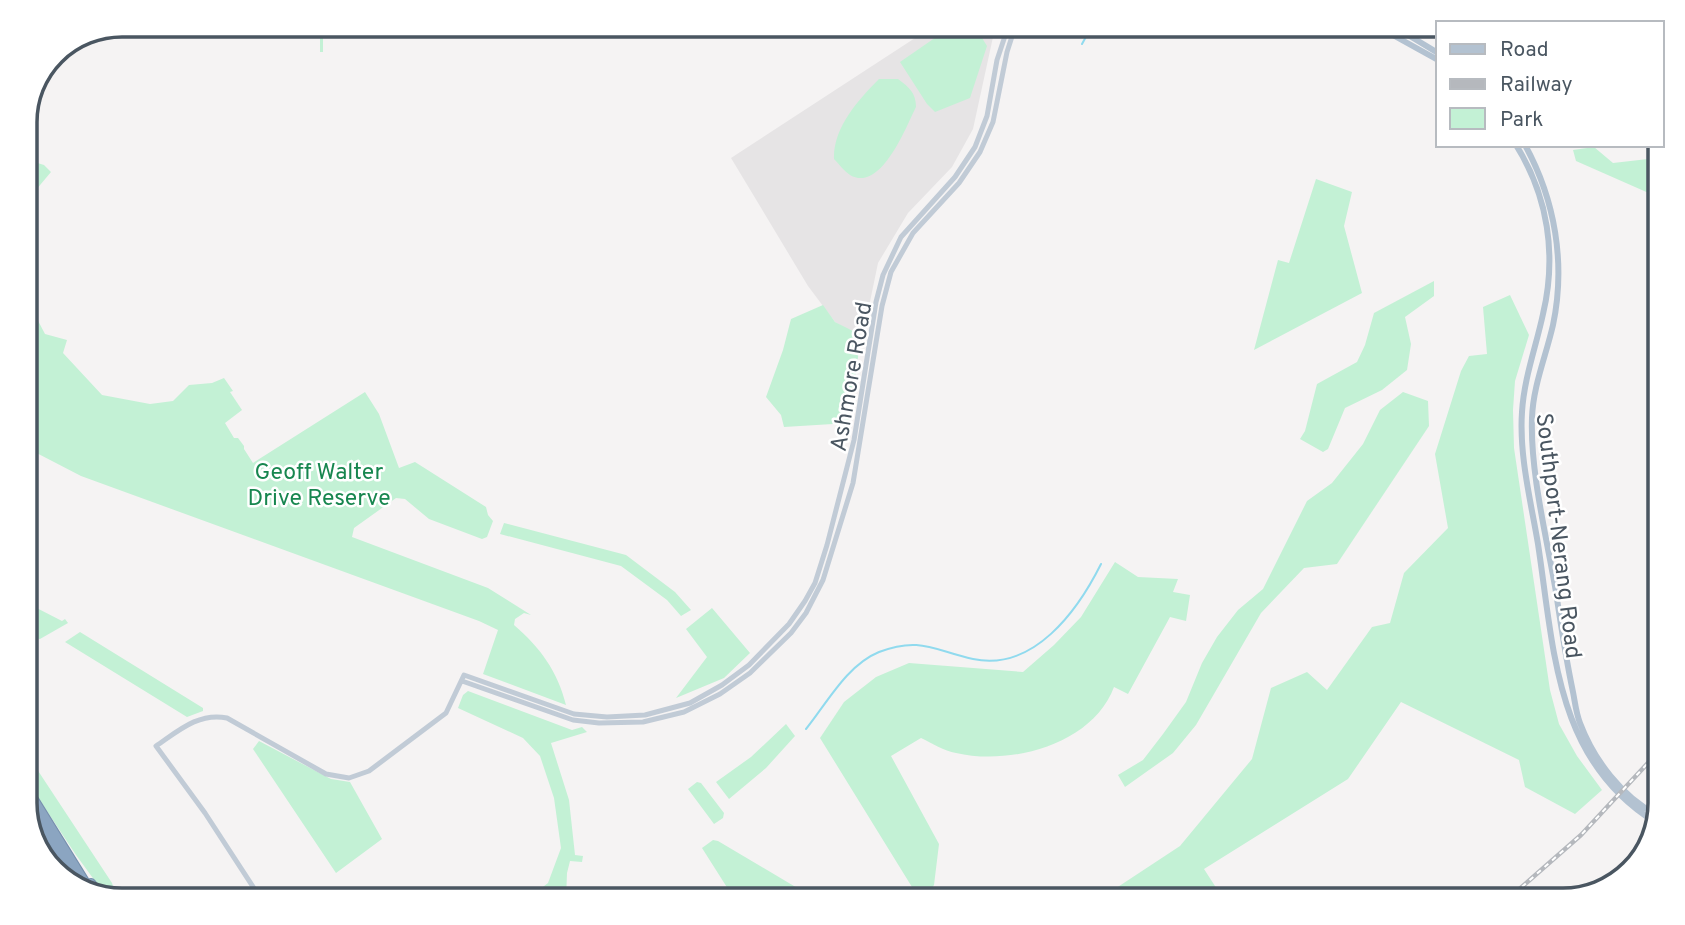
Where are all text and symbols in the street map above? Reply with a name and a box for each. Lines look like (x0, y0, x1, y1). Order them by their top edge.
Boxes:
legend (1436, 21, 1664, 147)
text: Road (1500, 37, 1549, 64)
text: Railway (1500, 72, 1573, 99)
text: Park (1500, 107, 1543, 134)
street label: Ashmore Road (826, 300, 880, 454)
street label: Southport-Nerang Road (1528, 412, 1586, 660)
park label: Geoff Walter Drive Reserve (247, 459, 391, 514)

